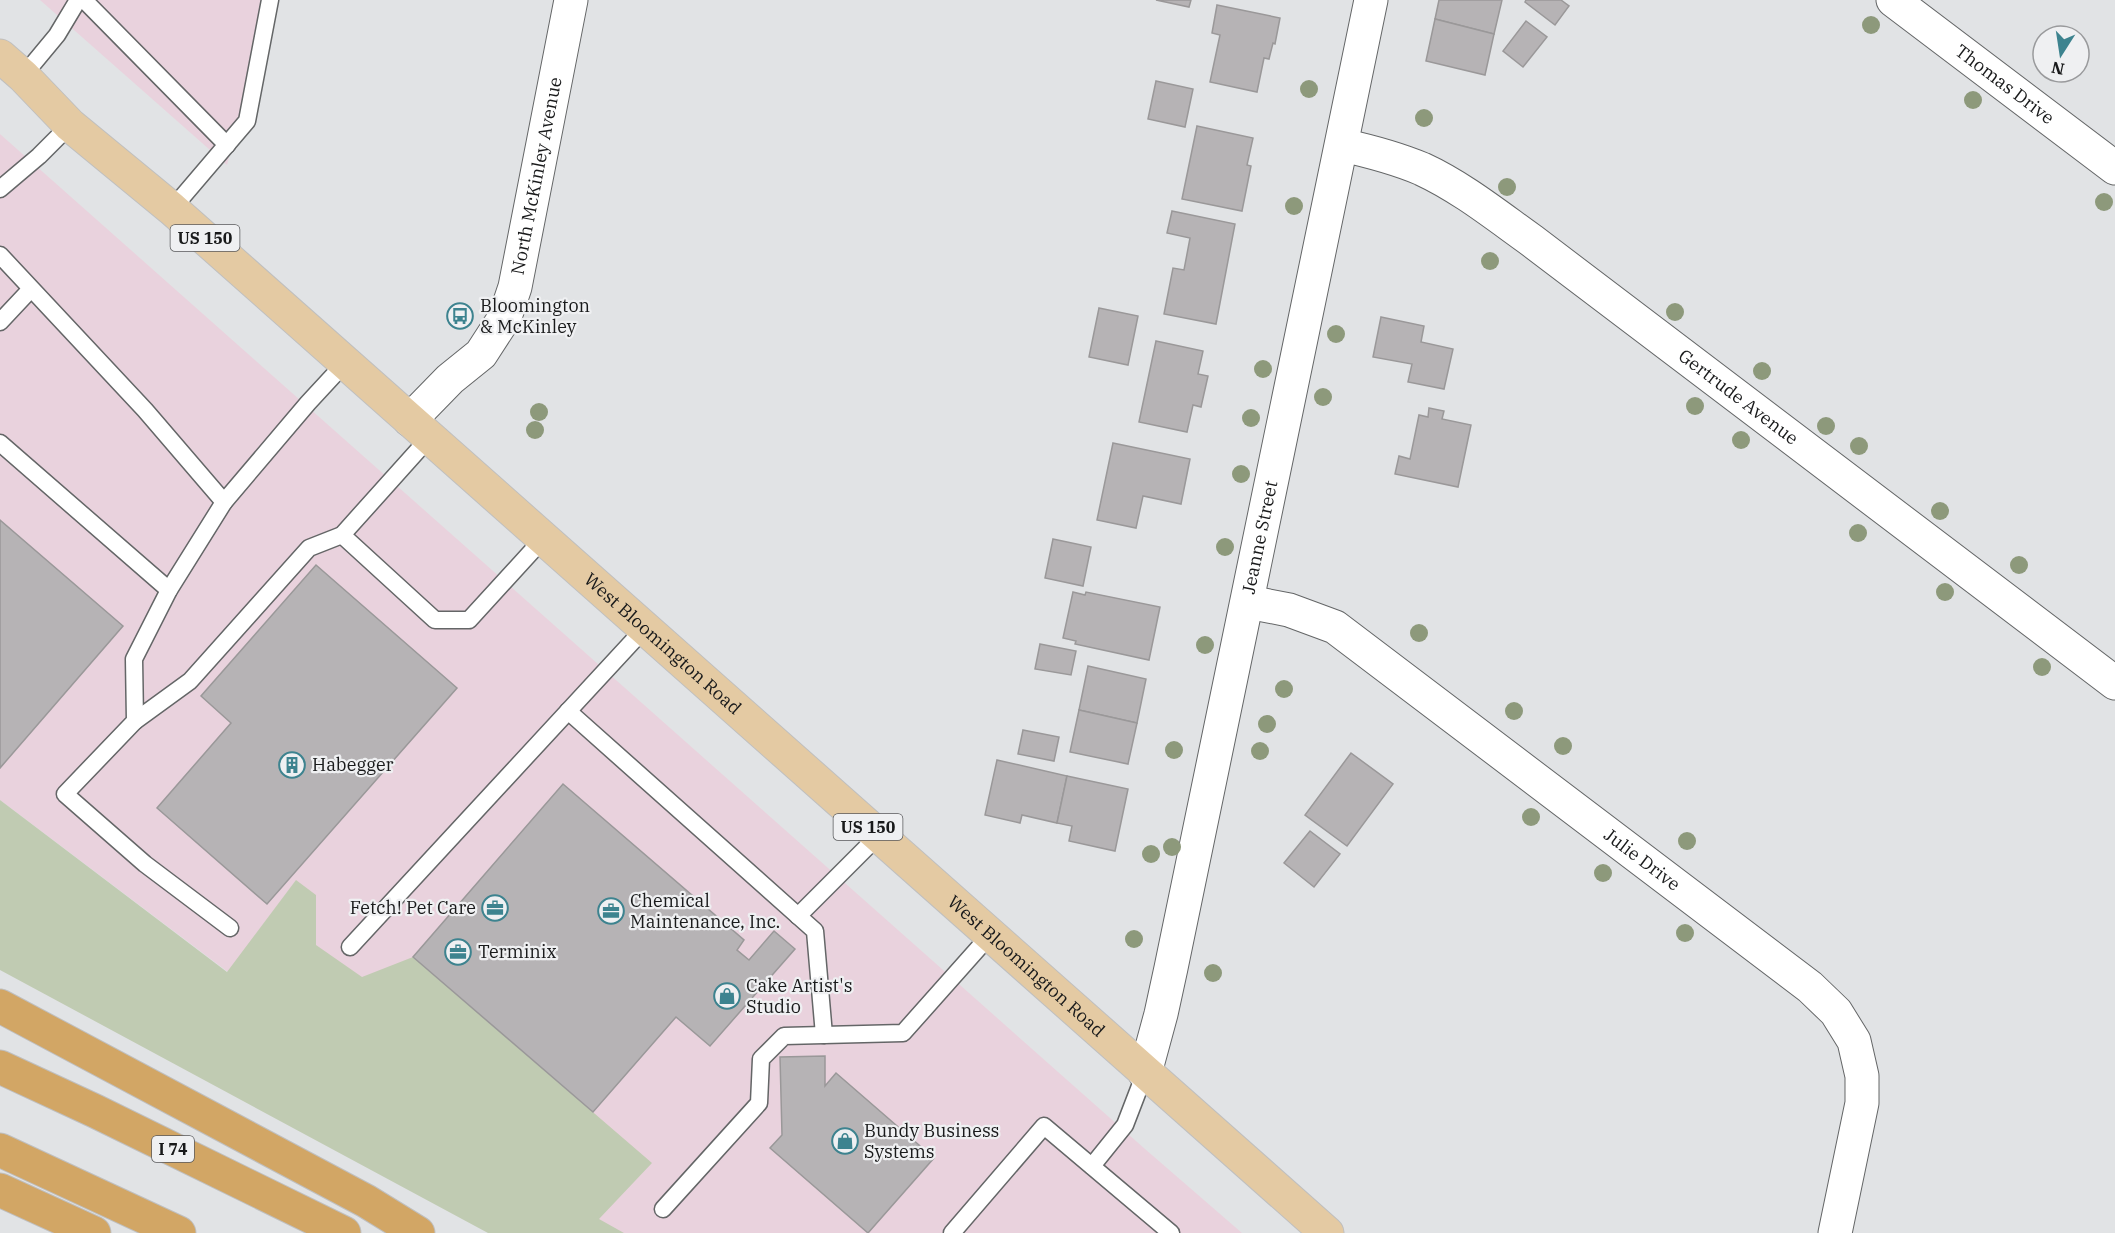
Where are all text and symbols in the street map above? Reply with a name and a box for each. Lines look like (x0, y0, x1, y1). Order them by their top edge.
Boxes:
north arrow (2031, 24, 2091, 84)
street label: Thomas Drive (1951, 39, 2059, 129)
text: N (2050, 58, 2066, 80)
street label: North McKinley Avenue (506, 75, 567, 277)
road number: US 150 (170, 225, 240, 251)
place label: Bloomington & McKinley (480, 294, 590, 338)
bus stop icon: Bloomington & McKinley (445, 301, 475, 331)
street label: Gertrude Avenue (1674, 344, 1803, 450)
street label: Jeanne Street (1237, 478, 1282, 596)
street label: West Bloomington Road (579, 568, 746, 719)
building icon: Habegger (277, 750, 307, 780)
place label: Habegger (312, 753, 394, 776)
road number: US 150 (834, 814, 902, 840)
street label: Julie Drive (1600, 823, 1685, 896)
place label: Chemical Maintenance, Inc. (630, 889, 780, 933)
street label: West Bloomington Road (943, 890, 1110, 1042)
office icon: Fetch! Pet Care (480, 893, 510, 923)
place label: Fetch! Pet Care (350, 896, 476, 919)
office icon: Chemical Maintenance, Inc. (596, 896, 626, 926)
office icon: Terminix (443, 937, 473, 967)
place label: Terminix (478, 940, 557, 963)
place label: Cake Artist's Studio (746, 974, 852, 1018)
shop icon: Cake Artist's Studio (712, 981, 742, 1011)
place label: Bundy Business Systems (864, 1119, 999, 1163)
shop icon: Bundy Business Systems (830, 1126, 860, 1156)
road number: I 74 (152, 1136, 194, 1162)

